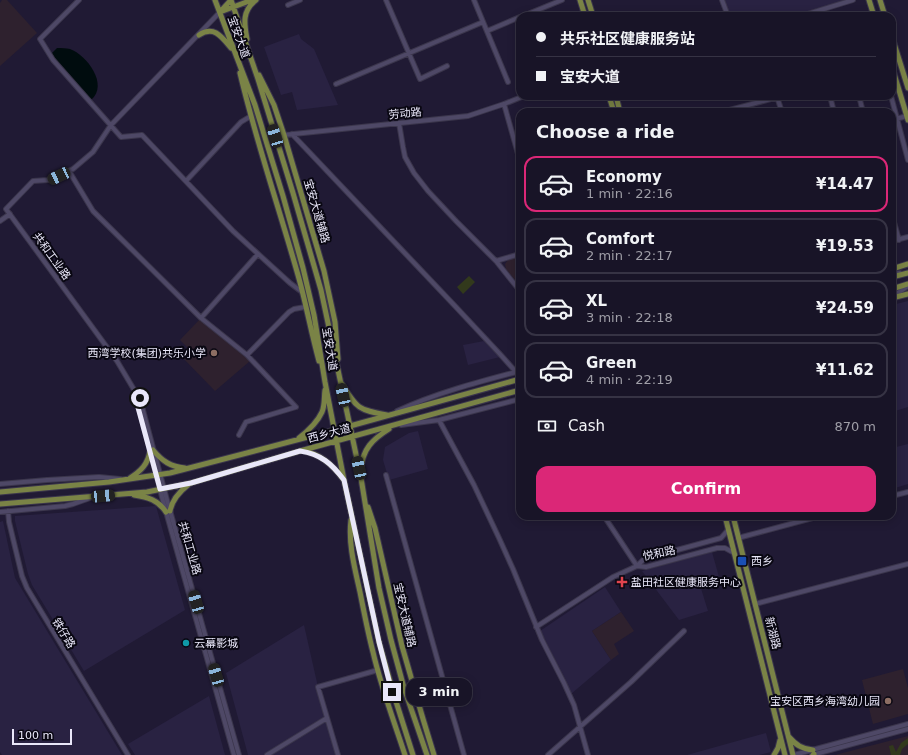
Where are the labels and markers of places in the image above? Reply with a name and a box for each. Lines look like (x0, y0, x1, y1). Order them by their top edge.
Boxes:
place label: 西湾学校(集团)共乐小学 (87, 347, 206, 360)
marker: 西湾学校(集团)共乐小学 (209, 348, 219, 358)
marker: 西乡 (736, 555, 748, 567)
place label: 西乡 (751, 555, 773, 568)
marker: 盐田社区健康服务中心 (616, 576, 628, 588)
place label: 盐田社区健康服务中心 (631, 576, 741, 589)
place label: 云幕影城 (194, 637, 238, 650)
marker: 云幕影城 (181, 638, 191, 648)
place label: 宝安区西乡海湾幼儿园 (770, 695, 880, 708)
marker: 宝安区西乡海湾幼儿园 (883, 696, 893, 706)

